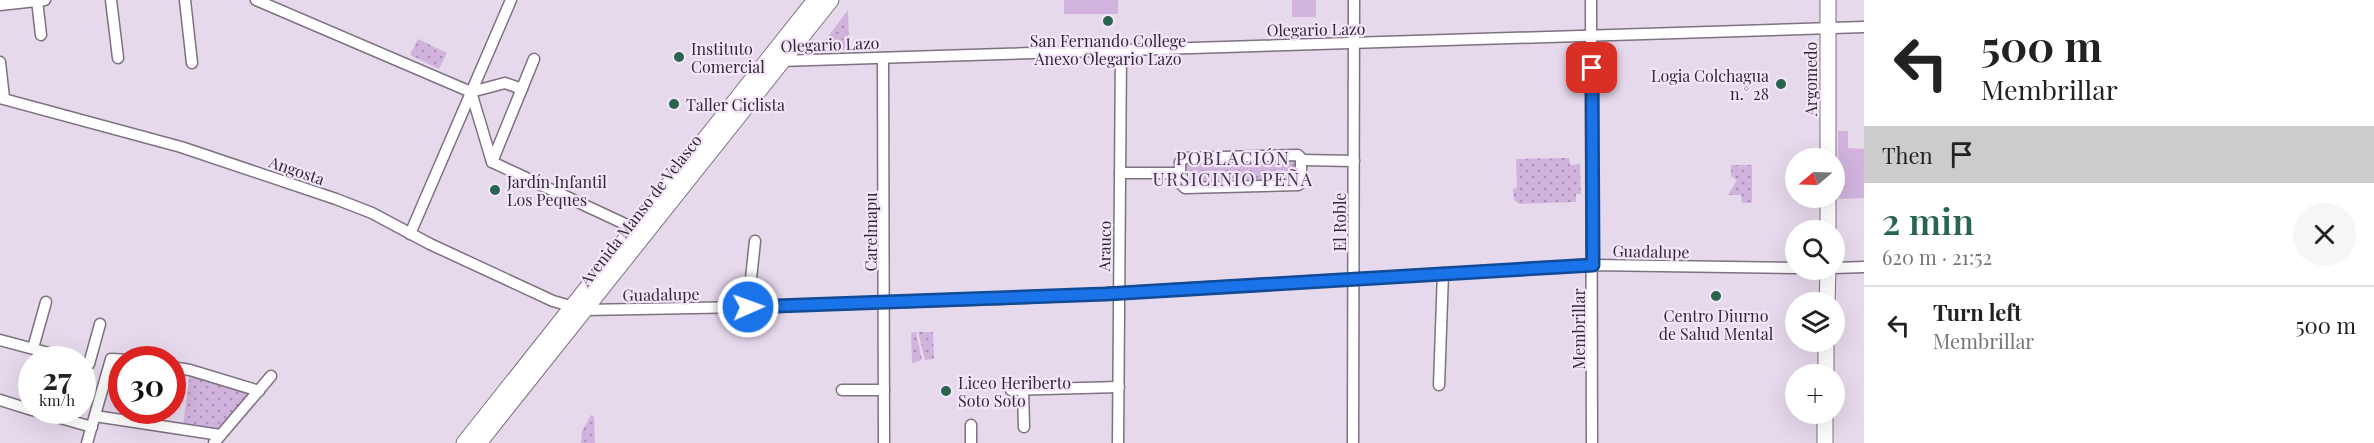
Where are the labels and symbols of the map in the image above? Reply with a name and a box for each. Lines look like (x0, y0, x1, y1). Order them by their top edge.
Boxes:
marker: San Fernando College Anexo Olegario Lazo (1101, 14, 1115, 28)
street label: Olegario Lazo (1266, 18, 1366, 40)
place label: San Fernando College Anexo Olegario Lazo (1030, 30, 1186, 69)
street label: Olegario Lazo (780, 32, 880, 56)
place label: Instituto Comercial (691, 38, 765, 77)
street label: Argomedo (1800, 41, 1821, 117)
pin (1566, 42, 1617, 93)
marker: Instituto Comercial (672, 50, 686, 64)
place label: Logia Colchagua n.° 28 (1651, 65, 1769, 104)
marker: Logia Colchagua n.° 28 (1774, 77, 1788, 91)
place label: Taller Ciclista (686, 94, 785, 115)
marker: Taller Ciclista (667, 97, 681, 111)
street label: Avenida Manso de Velasco (574, 130, 706, 291)
district label: POBLACIÓN URSICINIO PEÑA (1152, 146, 1314, 191)
north arrow (1785, 148, 1845, 208)
street label: Angosta (266, 150, 328, 189)
place label: Jardín Infantil Los Peques (506, 171, 607, 210)
marker: Jardín Infantil Los Peques (488, 183, 502, 197)
street label: Carelmapu (860, 192, 881, 272)
street label: El Roble (1329, 193, 1350, 251)
street label: Arauco (1093, 220, 1115, 273)
street label: Guadalupe (1612, 240, 1690, 262)
position arrow (716, 275, 780, 339)
street label: Guadalupe (622, 283, 700, 305)
street label: Membrillar (1568, 288, 1589, 370)
marker: Centro Diurno de Salud Mental (1709, 289, 1723, 303)
place label: Centro Diurno de Salud Mental (1659, 305, 1774, 344)
speed limit sign: 30 (108, 346, 186, 424)
place label: Liceo Heriberto Soto Soto (958, 372, 1071, 411)
marker: Liceo Heriberto Soto Soto (939, 384, 953, 398)

